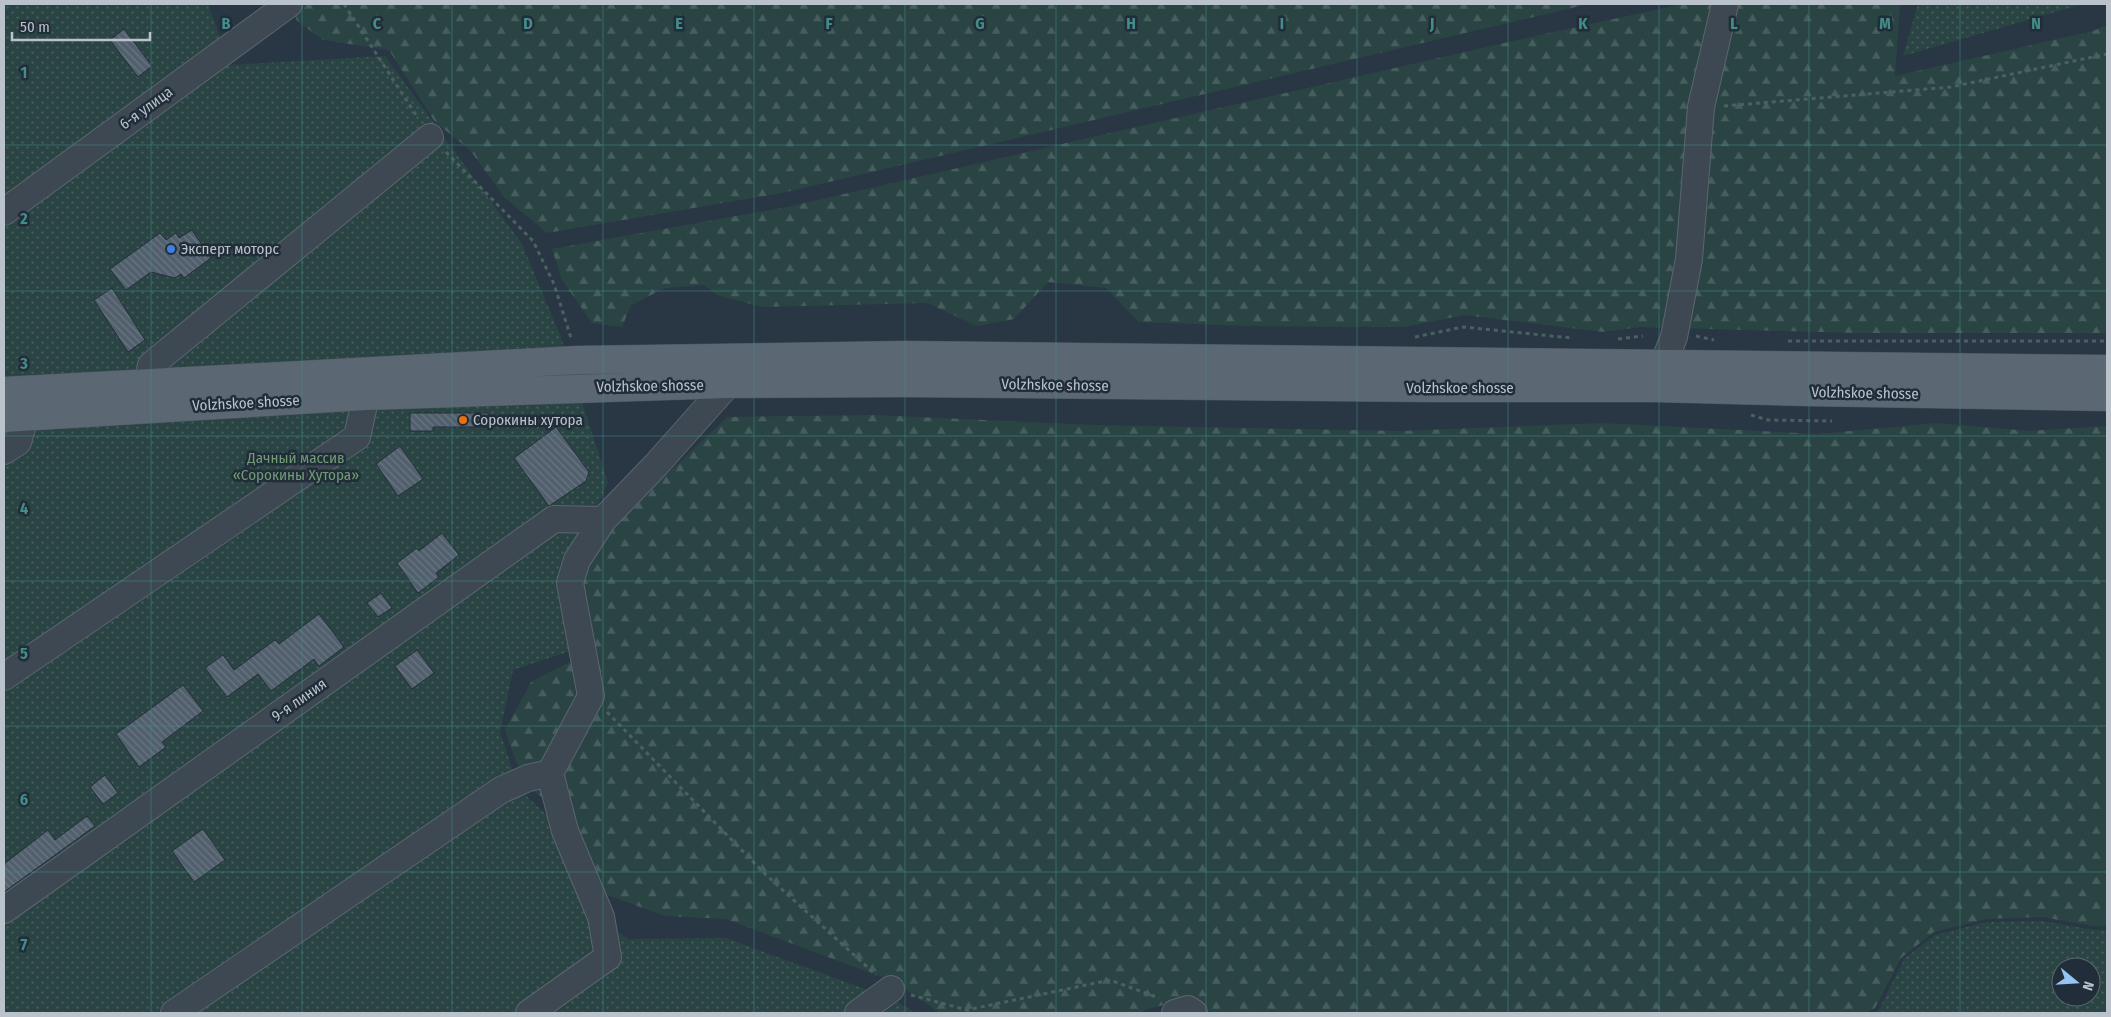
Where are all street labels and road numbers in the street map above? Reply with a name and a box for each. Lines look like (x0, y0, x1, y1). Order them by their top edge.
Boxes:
street label: 6-я улица (116, 83, 176, 133)
street label: Volzhskoe shosse (1001, 375, 1109, 395)
street label: Volzhskoe shosse (596, 376, 704, 396)
street label: Volzhskoe shosse (1406, 379, 1514, 397)
street label: Volzhskoe shosse (1811, 383, 1919, 403)
street label: Volzhskoe shosse (192, 391, 300, 415)
street label: 9-я линия (268, 675, 330, 725)

